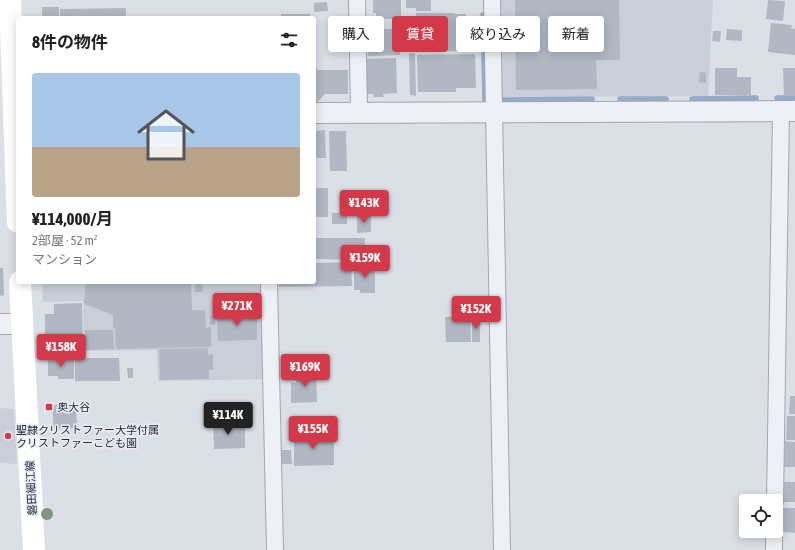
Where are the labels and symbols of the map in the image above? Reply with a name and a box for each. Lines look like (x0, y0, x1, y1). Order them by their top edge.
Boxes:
pin: ¥143K (336, 190, 392, 224)
pin: ¥159K (337, 245, 393, 279)
pin: ¥271K (209, 293, 265, 327)
pin: ¥152K (448, 296, 504, 330)
pin: ¥158K (33, 334, 89, 368)
pin: ¥169K (277, 354, 333, 388)
place label: 奥大谷 (57, 401, 90, 413)
marker: 奥大谷 (44, 402, 54, 412)
pin: ¥114K (200, 402, 256, 436)
pin: ¥155K (285, 416, 341, 450)
place label: 聖隷クリストファー大学付属 クリストファーこども園 (16, 424, 159, 449)
marker: 聖隷クリストファー大学付属 クリストファーこども園 (3, 431, 13, 441)
street label: 磐田細江線 (24, 460, 38, 516)

